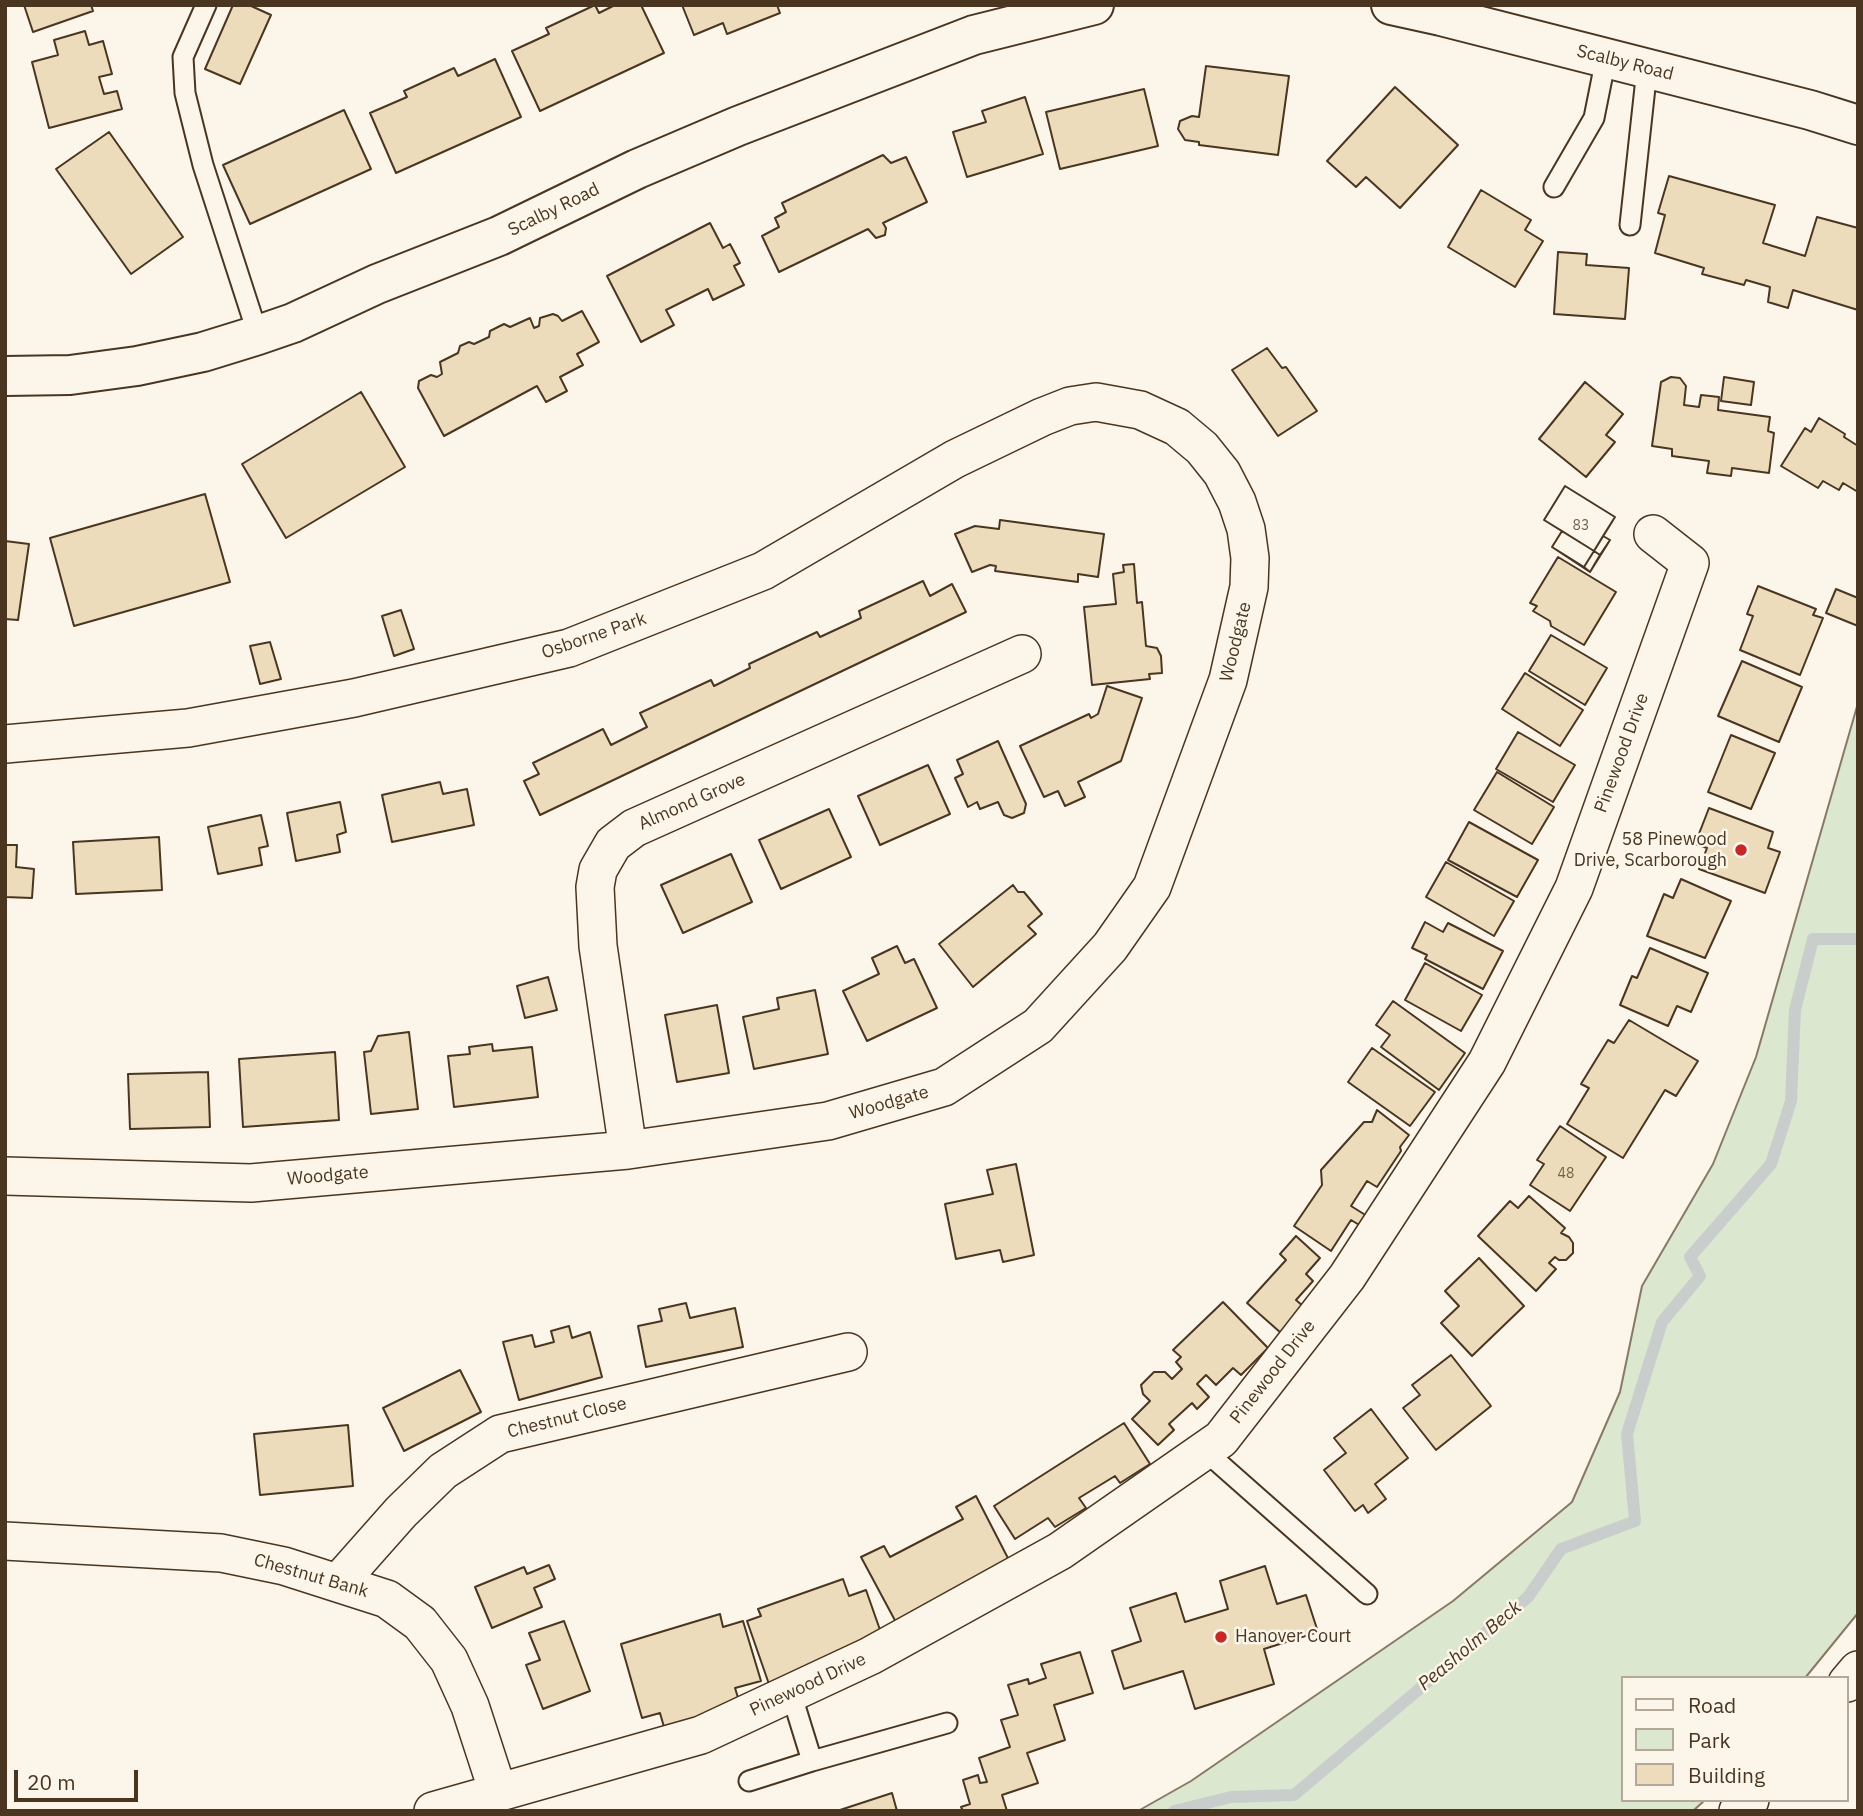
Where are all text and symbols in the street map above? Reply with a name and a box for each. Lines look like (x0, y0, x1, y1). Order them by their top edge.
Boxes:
street label: Scalby Road (1574, 41, 1676, 85)
street label: Scalby Road (505, 179, 603, 241)
house number: 83 (1573, 518, 1589, 534)
street label: Woodgate (1216, 600, 1256, 684)
street label: Osborne Park (539, 608, 649, 664)
street label: Pinewood Drive (1590, 690, 1654, 816)
street label: Almond Grove (635, 769, 749, 835)
place label: 58 Pinewood Drive, Scarborough (1574, 829, 1727, 872)
marker: 58 Pinewood Drive, Scarborough (1733, 842, 1749, 858)
street label: Woodgate (847, 1081, 931, 1125)
street label: Woodgate (286, 1162, 370, 1190)
house number: 48 (1558, 1166, 1574, 1182)
street label: Pinewood Drive (1226, 1316, 1320, 1428)
street label: Chestnut Close (505, 1393, 629, 1443)
street label: Chestnut Bank (251, 1549, 371, 1603)
water label: Peasholm Beck (1414, 1596, 1526, 1696)
place label: Hanover Court (1235, 1626, 1351, 1648)
marker: Hanover Court (1213, 1629, 1229, 1645)
street label: Pinewood Drive (746, 1649, 870, 1721)
legend (1622, 1676, 1849, 1802)
text: Road (1688, 1691, 1736, 1719)
text: Park (1688, 1726, 1731, 1754)
scale bar (18, 1756, 142, 1800)
text: Building (1688, 1761, 1765, 1789)
text: 20 m (27, 1768, 76, 1796)

